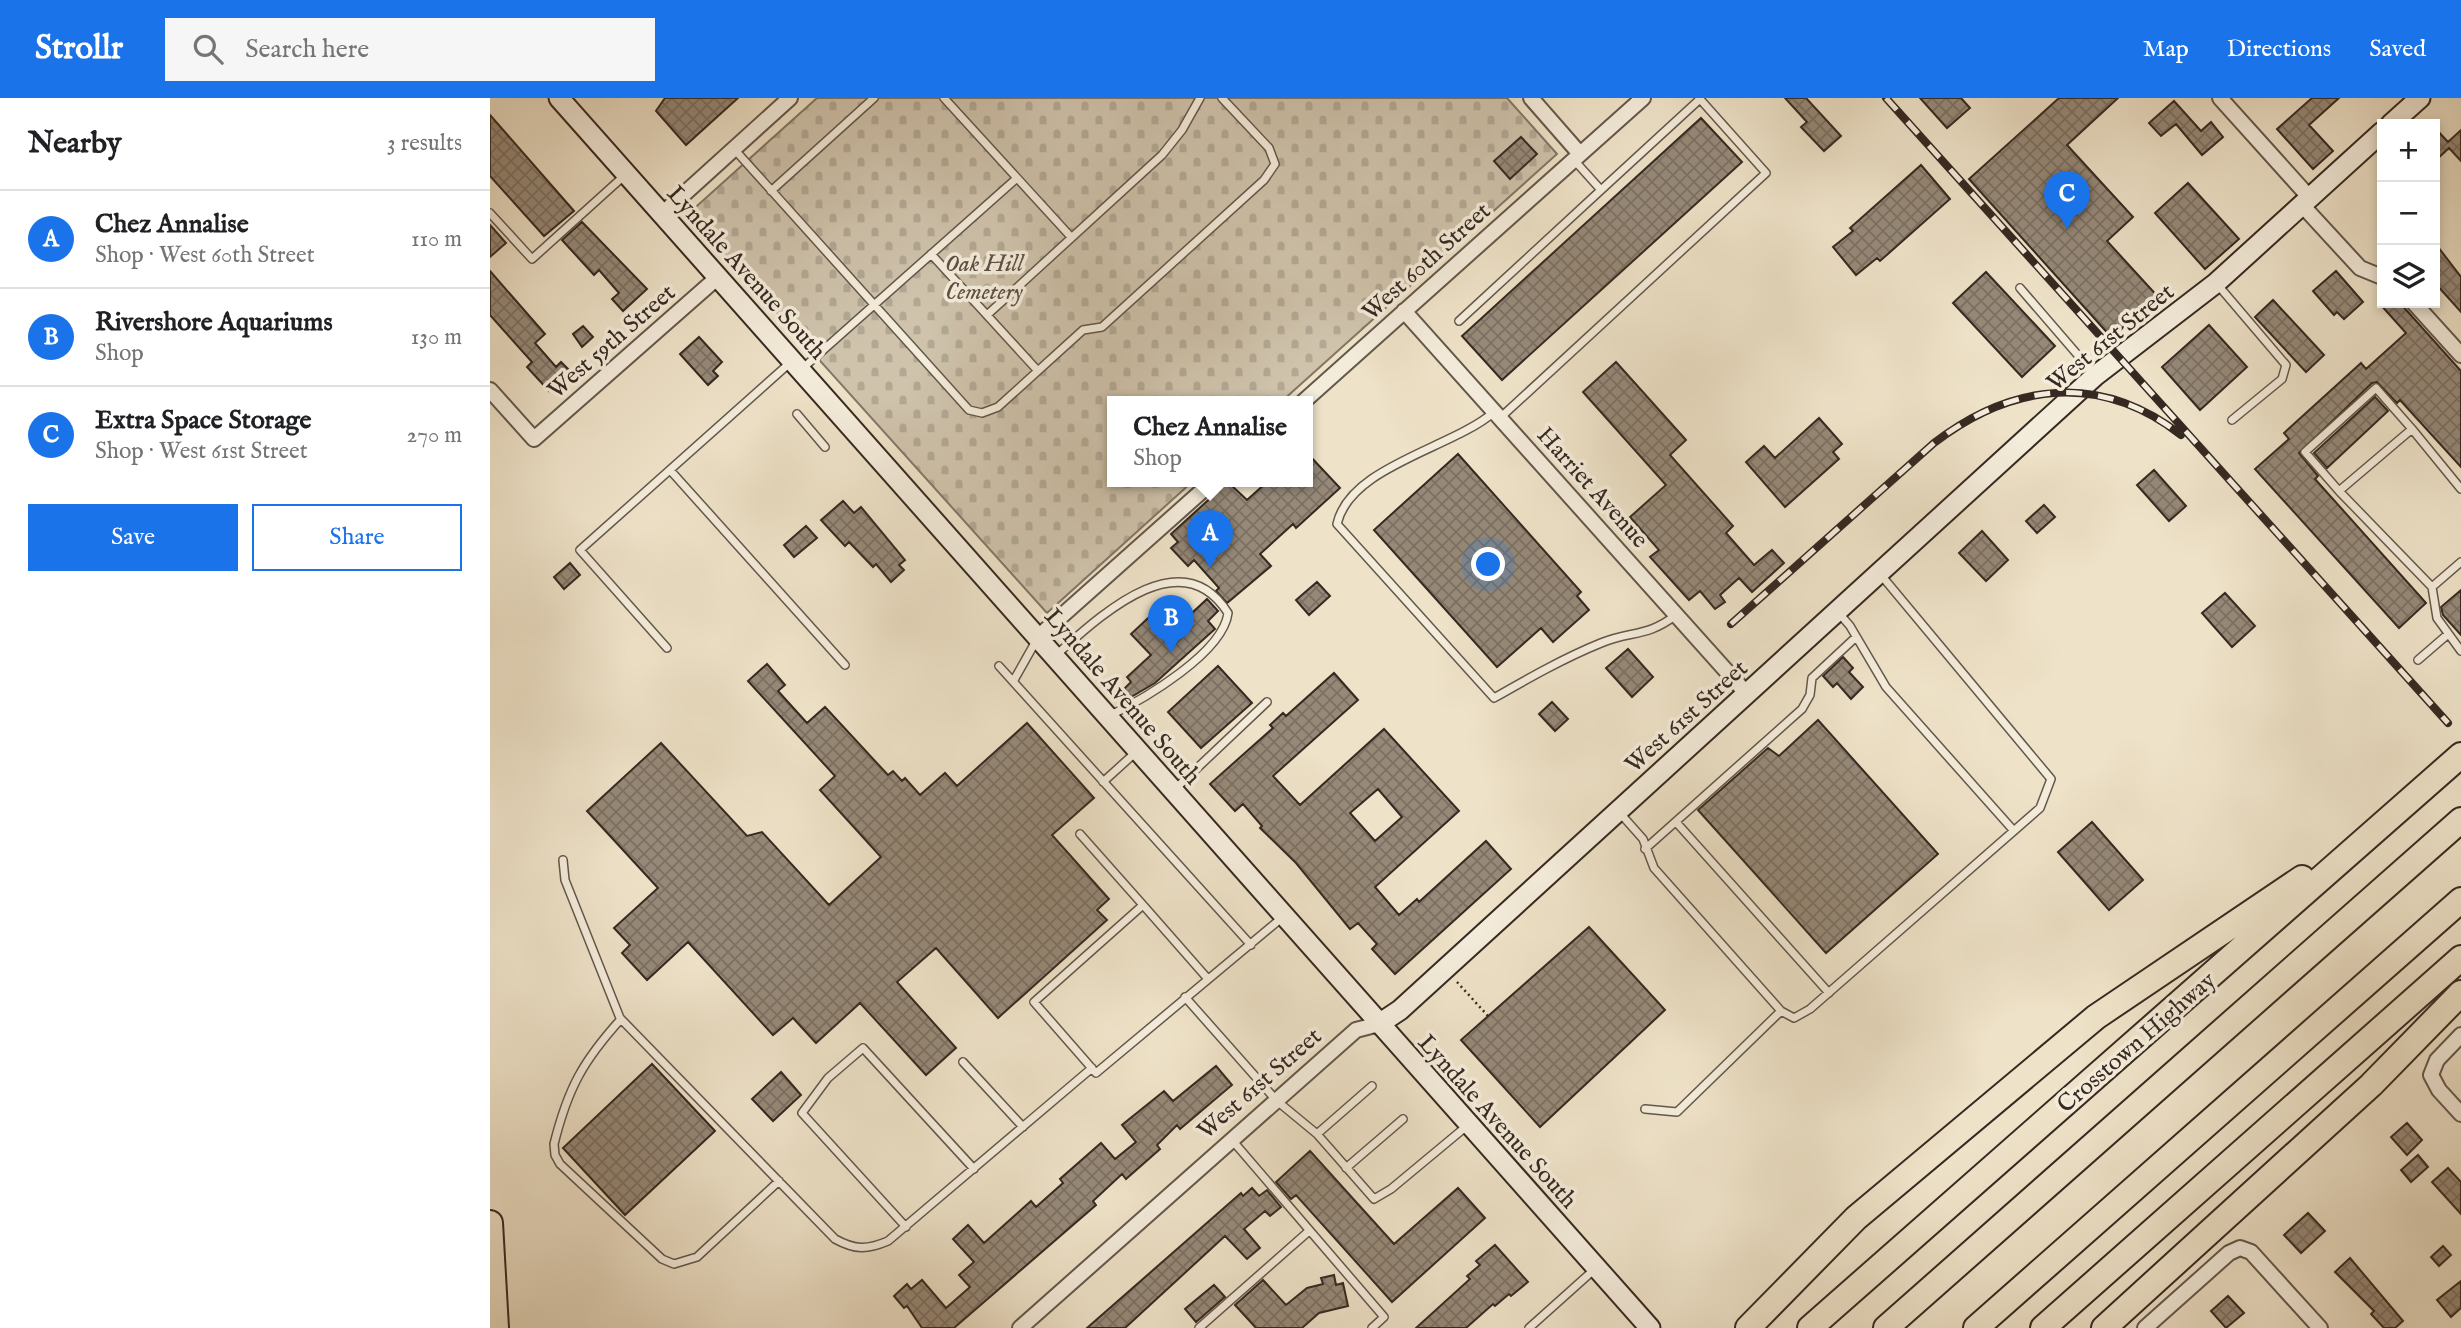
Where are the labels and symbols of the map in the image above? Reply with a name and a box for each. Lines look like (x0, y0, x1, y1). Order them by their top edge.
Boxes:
pin: C (2044, 171, 2090, 229)
street label: Lyndale Avenue South (659, 179, 833, 367)
street label: West 60th Street (1356, 196, 1498, 328)
park label: Oak Hill Cemetery (945, 249, 1025, 308)
street label: West 61st Street (2041, 277, 2181, 399)
street label: West 59th Street (542, 278, 682, 406)
street label: Harriet Avenue (1529, 421, 1655, 555)
pin: A (1187, 510, 1233, 568)
your location (1471, 547, 1505, 581)
pin: B (1148, 595, 1194, 653)
street label: Lyndale Avenue South (1037, 602, 1207, 792)
street label: West 61st Street (1619, 654, 1755, 781)
street label: Crosstown Highway (2051, 966, 2223, 1121)
street label: West 61st Street (1191, 1022, 1329, 1147)
street label: Lyndale Avenue South (1410, 1028, 1584, 1216)

